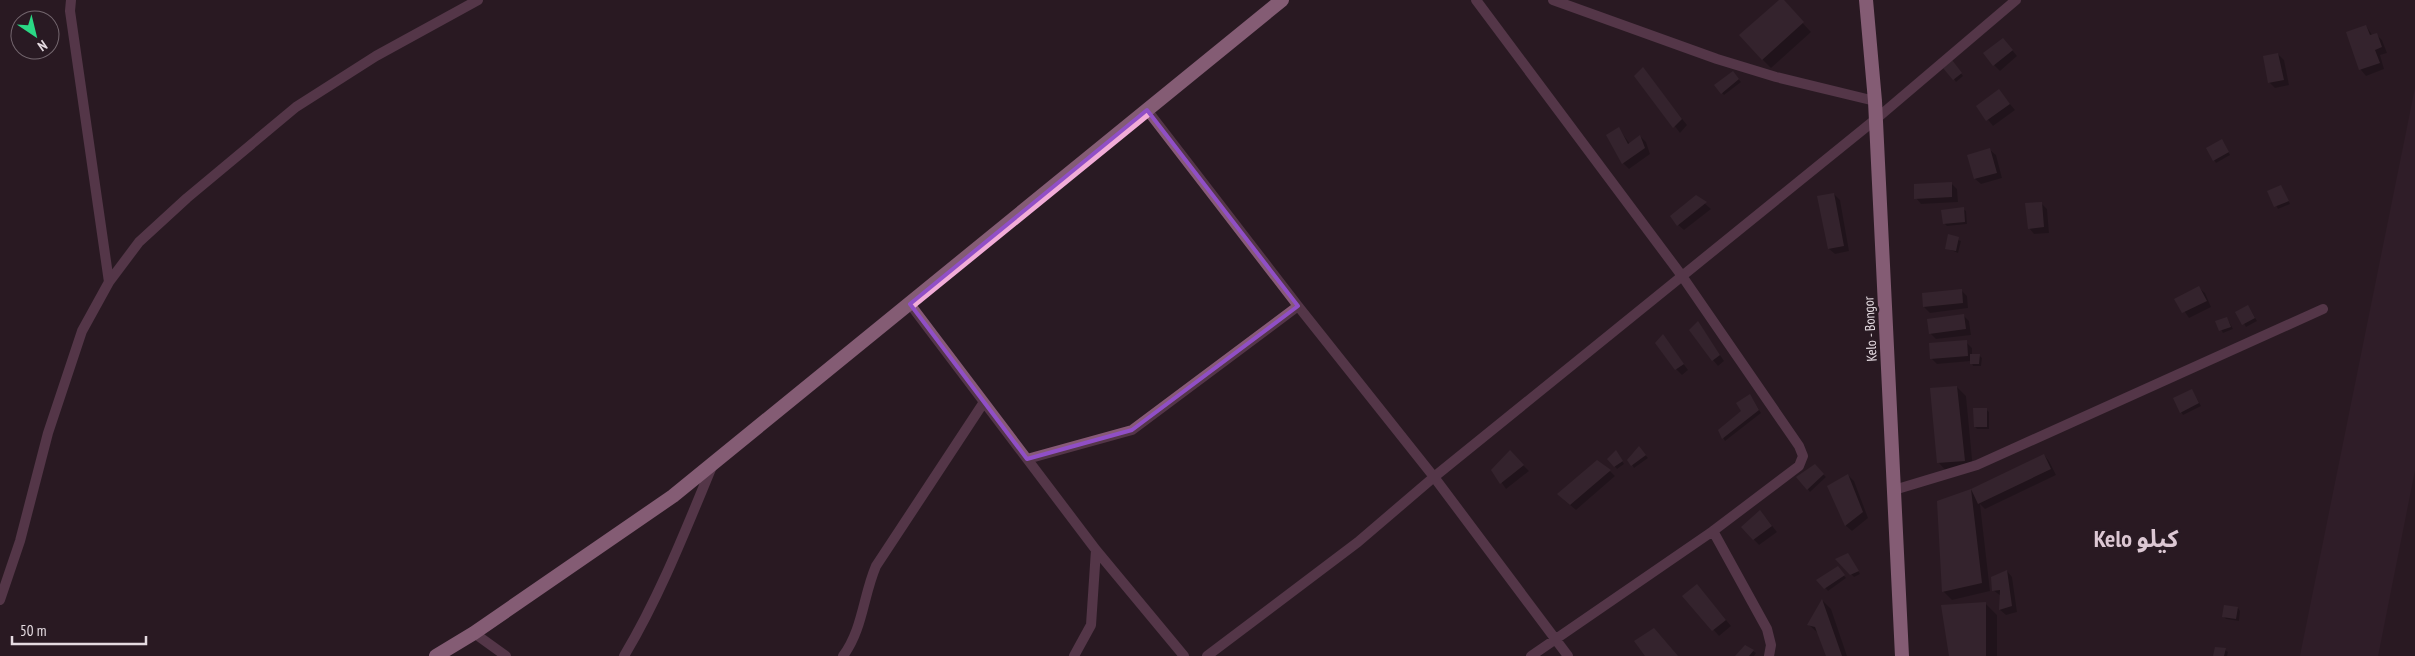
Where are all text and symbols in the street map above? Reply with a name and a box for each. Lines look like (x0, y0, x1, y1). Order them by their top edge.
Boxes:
north arrow (10, 10, 60, 60)
text: N (34, 36, 51, 55)
street label: Kelo - Bongor (1859, 296, 1881, 362)
district label: Kelo كيلو (2094, 523, 2179, 554)
scale bar (12, 614, 146, 646)
text: 50 m (20, 621, 46, 640)

